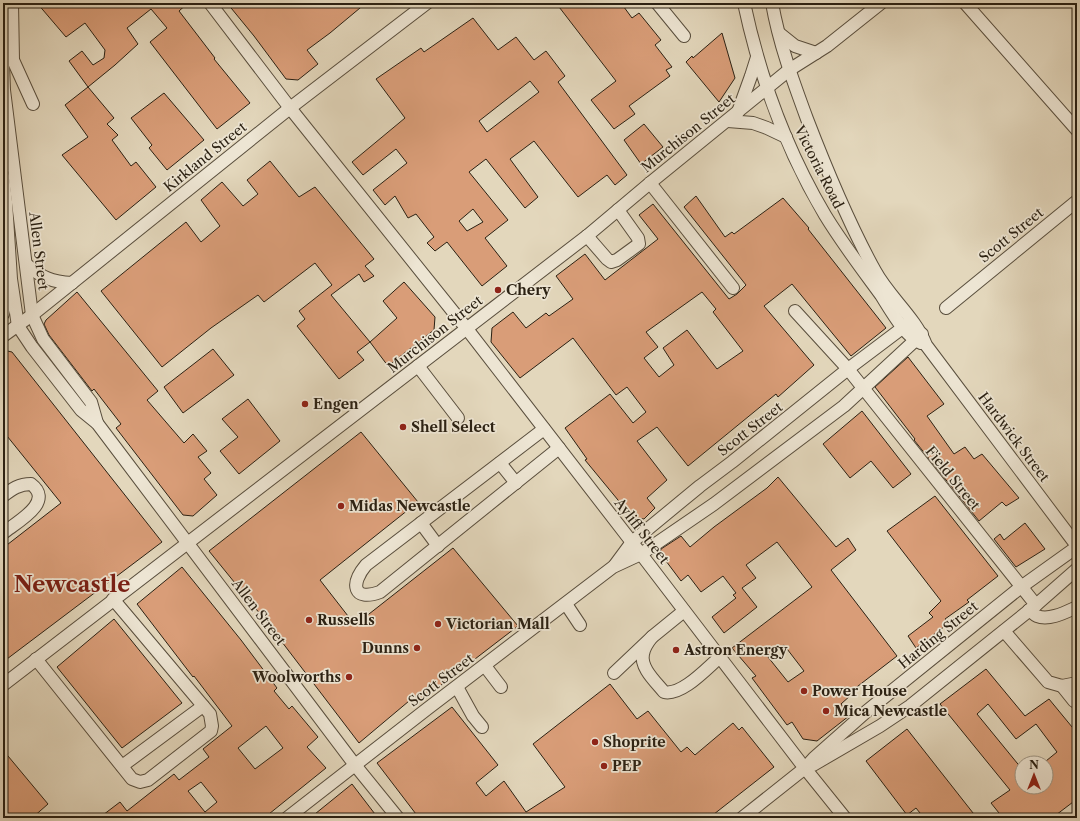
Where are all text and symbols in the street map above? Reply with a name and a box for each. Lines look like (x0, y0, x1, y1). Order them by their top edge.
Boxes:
street label: Murchison Street (637, 90, 739, 176)
street label: Kirkland Street (160, 118, 250, 196)
street label: Victoria Road (790, 121, 848, 212)
street label: Scott Street (975, 204, 1047, 266)
street label: Allen Street (25, 210, 53, 291)
place label: Chery (506, 281, 551, 299)
marker: Chery (493, 285, 503, 295)
street label: Murchison Street (384, 291, 486, 377)
street label: Hardwick Street (974, 389, 1054, 485)
place label: Engen (313, 395, 359, 413)
street label: Scott Street (714, 398, 786, 460)
marker: Engen (300, 399, 310, 409)
place label: Shell Select (411, 418, 496, 436)
marker: Shell Select (398, 422, 408, 432)
street label: Field Street (922, 442, 984, 514)
street label: Ayliff Street (610, 494, 673, 568)
place label: Midas Newcastle (349, 497, 470, 515)
marker: Midas Newcastle (336, 501, 346, 511)
district label: Newcastle (14, 571, 130, 598)
street label: Allen Street (228, 574, 290, 649)
street label: Harding Street (895, 597, 982, 673)
place label: Russells (317, 611, 375, 629)
marker: Russells (304, 615, 314, 625)
place label: Victorian Mall (445, 615, 550, 633)
marker: Victorian Mall (433, 619, 443, 629)
place label: Dunns (362, 639, 409, 657)
place label: Astron Energy (683, 641, 788, 659)
marker: Dunns (412, 643, 422, 653)
marker: Astron Energy (671, 645, 681, 655)
street label: Scott Street (405, 649, 477, 711)
place label: Woolworths (251, 668, 341, 686)
marker: Woolworths (344, 672, 354, 682)
place label: Power House (812, 682, 907, 700)
marker: Power House (799, 686, 809, 696)
place label: Mica Newcastle (834, 702, 947, 720)
marker: Mica Newcastle (821, 706, 831, 716)
place label: Shoprite (603, 733, 666, 751)
marker: Shoprite (590, 737, 600, 747)
north arrow (1014, 755, 1054, 795)
place label: PEP (612, 757, 642, 775)
text: N (1029, 758, 1039, 772)
marker: PEP (599, 761, 609, 771)

